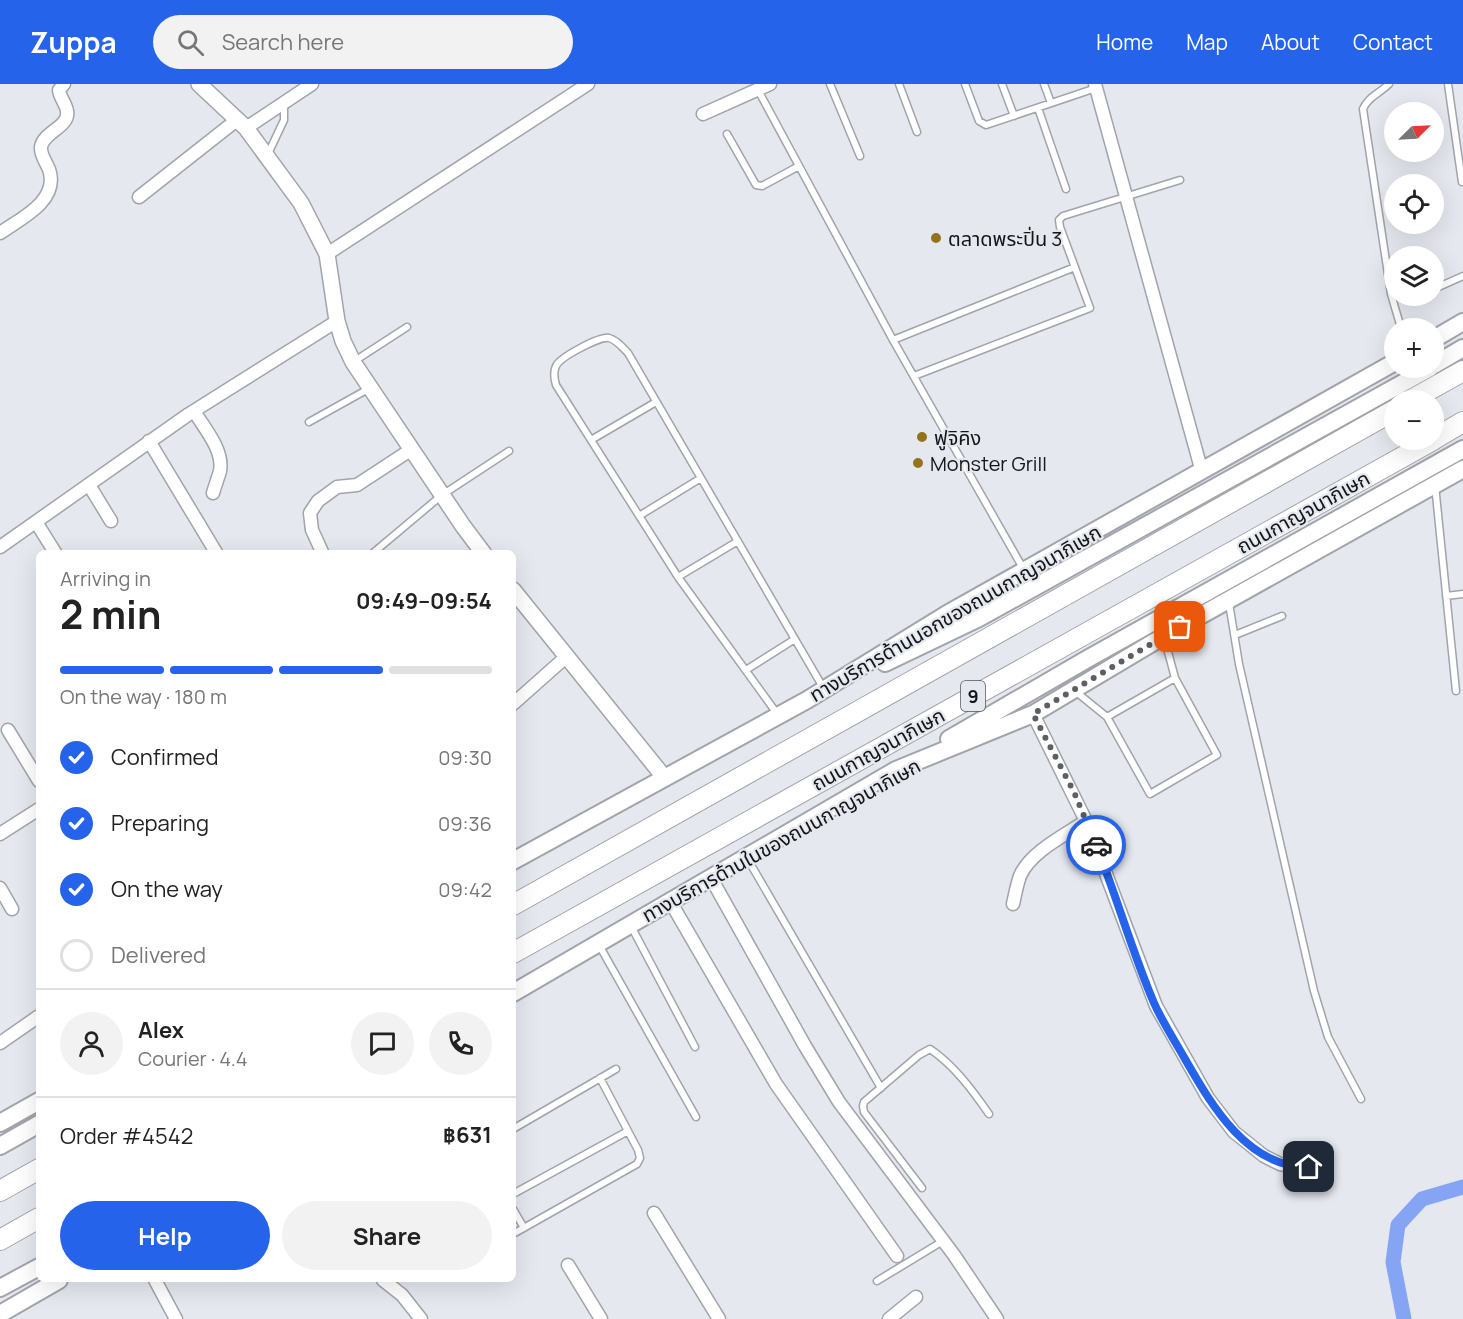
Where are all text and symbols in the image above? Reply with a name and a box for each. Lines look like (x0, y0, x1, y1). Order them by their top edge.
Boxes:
search box (153, 15, 573, 69)
text: Zuppa (30, 23, 117, 61)
icon: search (174, 26, 207, 59)
text: Search here (222, 27, 344, 57)
text: Home (1096, 28, 1153, 56)
text: Map (1186, 28, 1228, 56)
text: About (1261, 28, 1320, 56)
text: Contact (1353, 28, 1433, 56)
north arrow (1384, 102, 1444, 162)
map controls (1384, 102, 1444, 450)
button: locate (1384, 174, 1444, 234)
place label: ตลาดพระปิ่น 3 (948, 225, 1062, 252)
marker: ตลาดพระปิ่น 3 (929, 231, 943, 245)
button: layers (1384, 246, 1444, 306)
button: + (1384, 318, 1444, 378)
button: − (1384, 390, 1444, 450)
place label: ฟูจิคิง (934, 424, 981, 451)
marker: ฟูจิคิง (915, 430, 929, 444)
place label: Monster Grill (930, 450, 1047, 477)
marker: Monster Grill (911, 456, 925, 470)
street label: ถนนกาญจนาภิเษก (1232, 464, 1374, 560)
street label: ทางบริการด้านนอกของถนนกาญจนาภิเษก (804, 518, 1106, 708)
text: Arriving in (60, 565, 151, 592)
text: 09:49–09:54 (356, 586, 492, 616)
text: 2 min (60, 587, 161, 641)
pin (1154, 601, 1205, 652)
icon: bag (1163, 610, 1196, 643)
road number: 9 (961, 681, 985, 711)
text: On the way · 180 m (60, 683, 227, 710)
street label: ถนนกาญจนาภิเษก (807, 701, 949, 797)
icon: check (60, 741, 93, 774)
text: Confirmed (111, 742, 219, 772)
text: 09:30 (438, 744, 492, 771)
street label: ทางบริการด้านในของถนนกาญจนาภิเษก (637, 752, 925, 928)
icon: check (60, 807, 93, 840)
text: Preparing (111, 808, 209, 838)
text: 09:36 (438, 810, 492, 837)
courier (1066, 815, 1126, 875)
icon: car (1080, 829, 1113, 862)
icon: check (60, 873, 93, 906)
text: On the way (111, 874, 223, 904)
text: 09:42 (438, 876, 492, 903)
text: Delivered (111, 940, 206, 970)
button: person (60, 1012, 123, 1075)
button: chat (351, 1012, 414, 1075)
button: phone (429, 1012, 492, 1075)
text: Alex (138, 1015, 184, 1045)
text: Courier · 4.4 (138, 1045, 248, 1072)
text: ฿631 (443, 1120, 492, 1150)
text: Order #4542 (60, 1121, 193, 1151)
pin (1283, 1141, 1334, 1192)
icon: home (1292, 1150, 1325, 1183)
button: Help (60, 1201, 270, 1270)
button: Share (282, 1201, 492, 1270)

